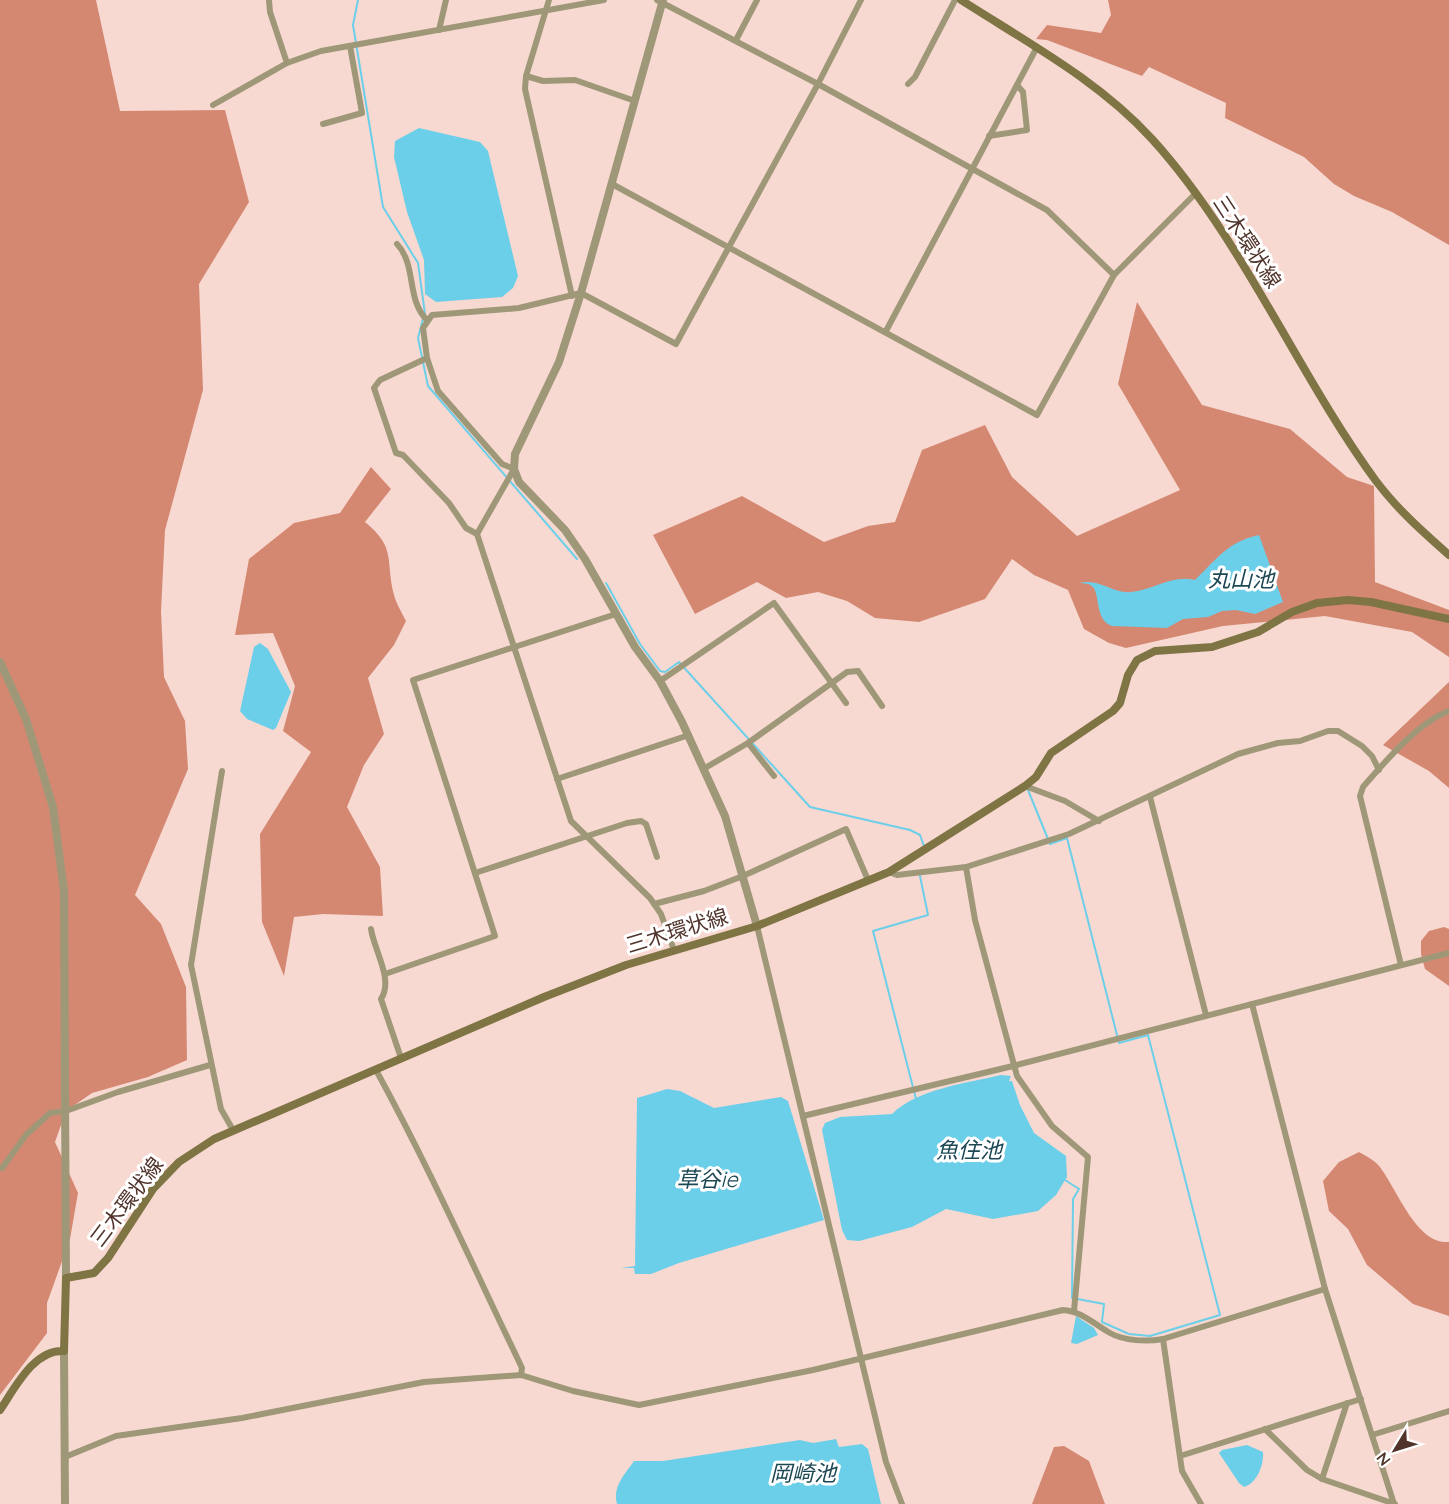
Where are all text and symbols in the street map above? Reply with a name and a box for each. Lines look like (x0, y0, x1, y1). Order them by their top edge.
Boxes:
street label: 三木環状線 (1208, 190, 1287, 293)
water label: 丸山池 (1208, 565, 1276, 593)
street label: 三木環状線 (623, 902, 731, 958)
water label: 魚住池 (936, 1136, 1004, 1164)
street label: 三木環状線 (84, 1152, 168, 1251)
water label: 草谷ie (676, 1165, 739, 1193)
north arrow (1365, 1420, 1425, 1480)
text: N (1372, 1448, 1395, 1470)
water label: 岡崎池 (770, 1459, 838, 1487)

